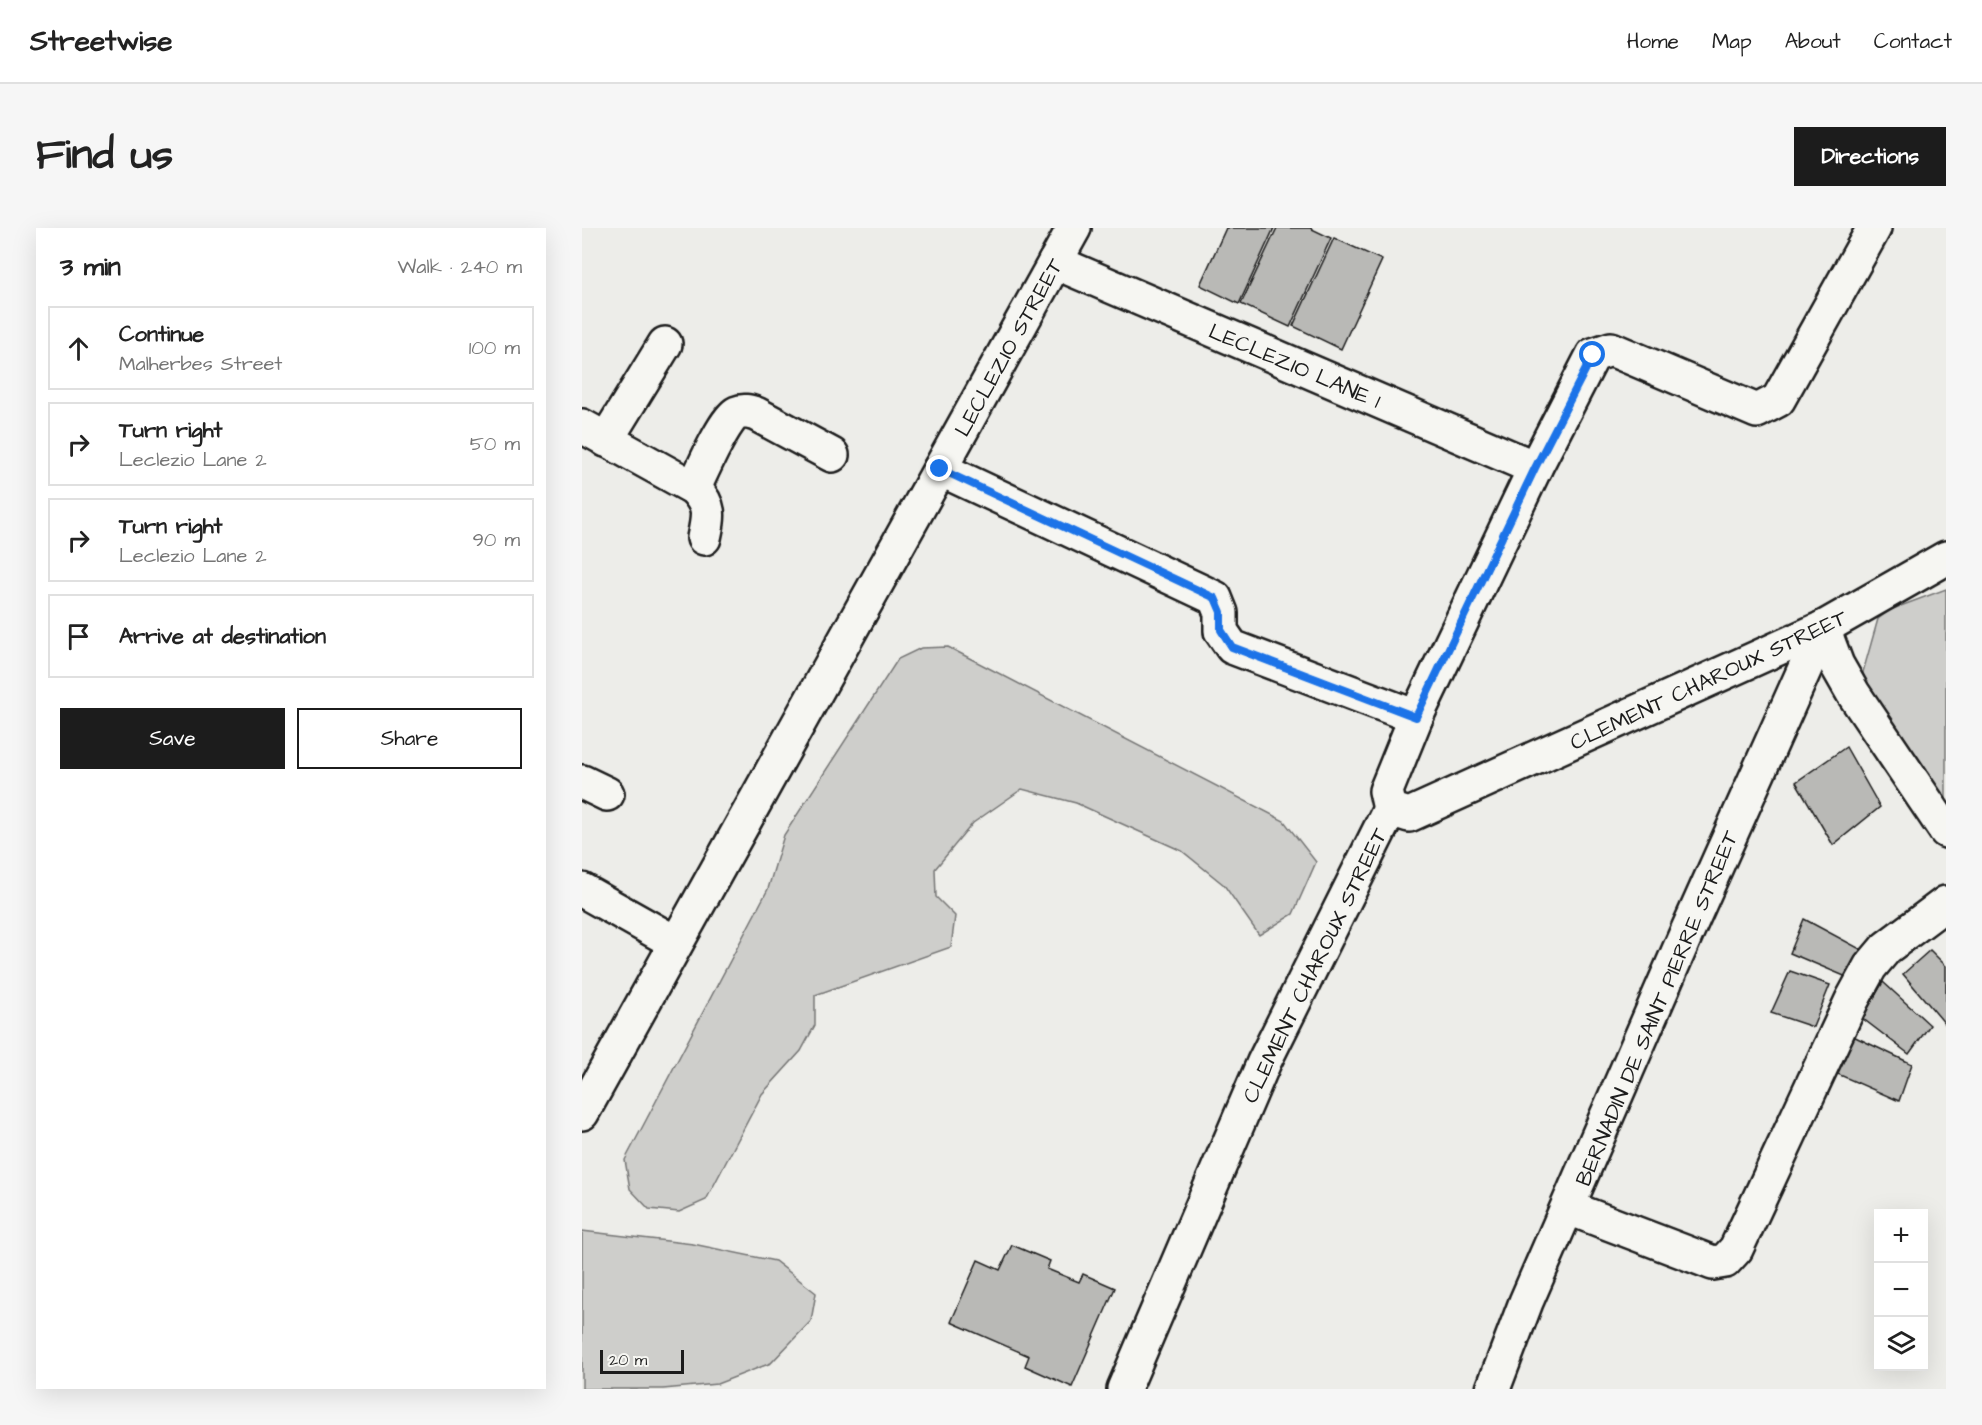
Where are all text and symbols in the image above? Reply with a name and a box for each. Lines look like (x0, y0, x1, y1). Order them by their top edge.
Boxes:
text: Streetwise (30, 22, 172, 61)
text: Home (1627, 27, 1679, 56)
text: Map (1712, 27, 1752, 56)
text: About (1785, 27, 1841, 56)
text: Contact (1874, 27, 1952, 56)
text: Find us (36, 127, 173, 185)
button: Directions (1794, 127, 1946, 186)
text: 3 min (60, 249, 121, 285)
text: Walk · 240 m (398, 253, 522, 281)
street label: LECLEZIO STREET (947, 253, 1071, 442)
street label: LECLEZIO LANE 1 (1204, 316, 1385, 417)
text: Continue (119, 319, 204, 350)
icon: ahead (62, 332, 95, 365)
text: 100 m (469, 334, 520, 362)
route start (1579, 341, 1605, 367)
text: Malherbes Street (119, 350, 282, 378)
text: Turn right (119, 415, 222, 446)
icon: right (62, 428, 95, 461)
text: 50 m (470, 430, 520, 458)
text: Leclezio Lane 2 (119, 446, 267, 474)
route end (926, 455, 952, 481)
text: Turn right (119, 511, 222, 542)
icon: right (62, 524, 95, 557)
text: 90 m (472, 526, 520, 554)
text: Leclezio Lane 2 (119, 542, 267, 570)
street label: CLEMENT CHAROUX STREET (1565, 602, 1852, 758)
icon: arrive (62, 620, 95, 653)
text: Arrive at destination (119, 621, 326, 652)
button: Save (60, 708, 285, 769)
button: Share (297, 708, 522, 769)
street label: CLEMENT CHAROUX STREET (1235, 823, 1396, 1108)
street label: BERNADIN DE SAINT PIERRE STREET (1568, 826, 1747, 1191)
map controls (1874, 1209, 1928, 1371)
button: + (1874, 1209, 1928, 1263)
button: − (1874, 1263, 1928, 1317)
button: layers (1874, 1317, 1928, 1371)
scale bar (600, 1347, 684, 1374)
text: 20 m (609, 1349, 647, 1371)

